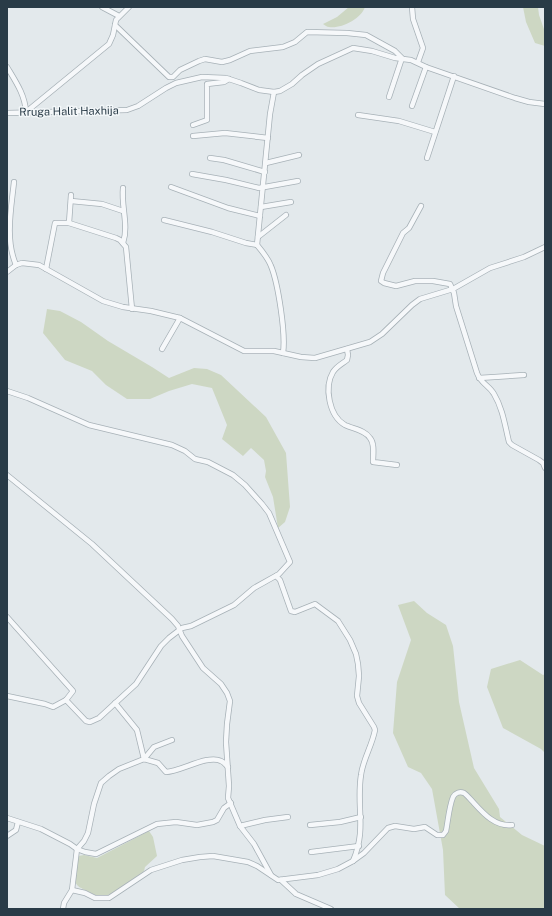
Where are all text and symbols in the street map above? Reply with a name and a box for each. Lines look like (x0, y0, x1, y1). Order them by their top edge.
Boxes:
street label: Rruga Halit Haxhija (19, 104, 119, 118)

